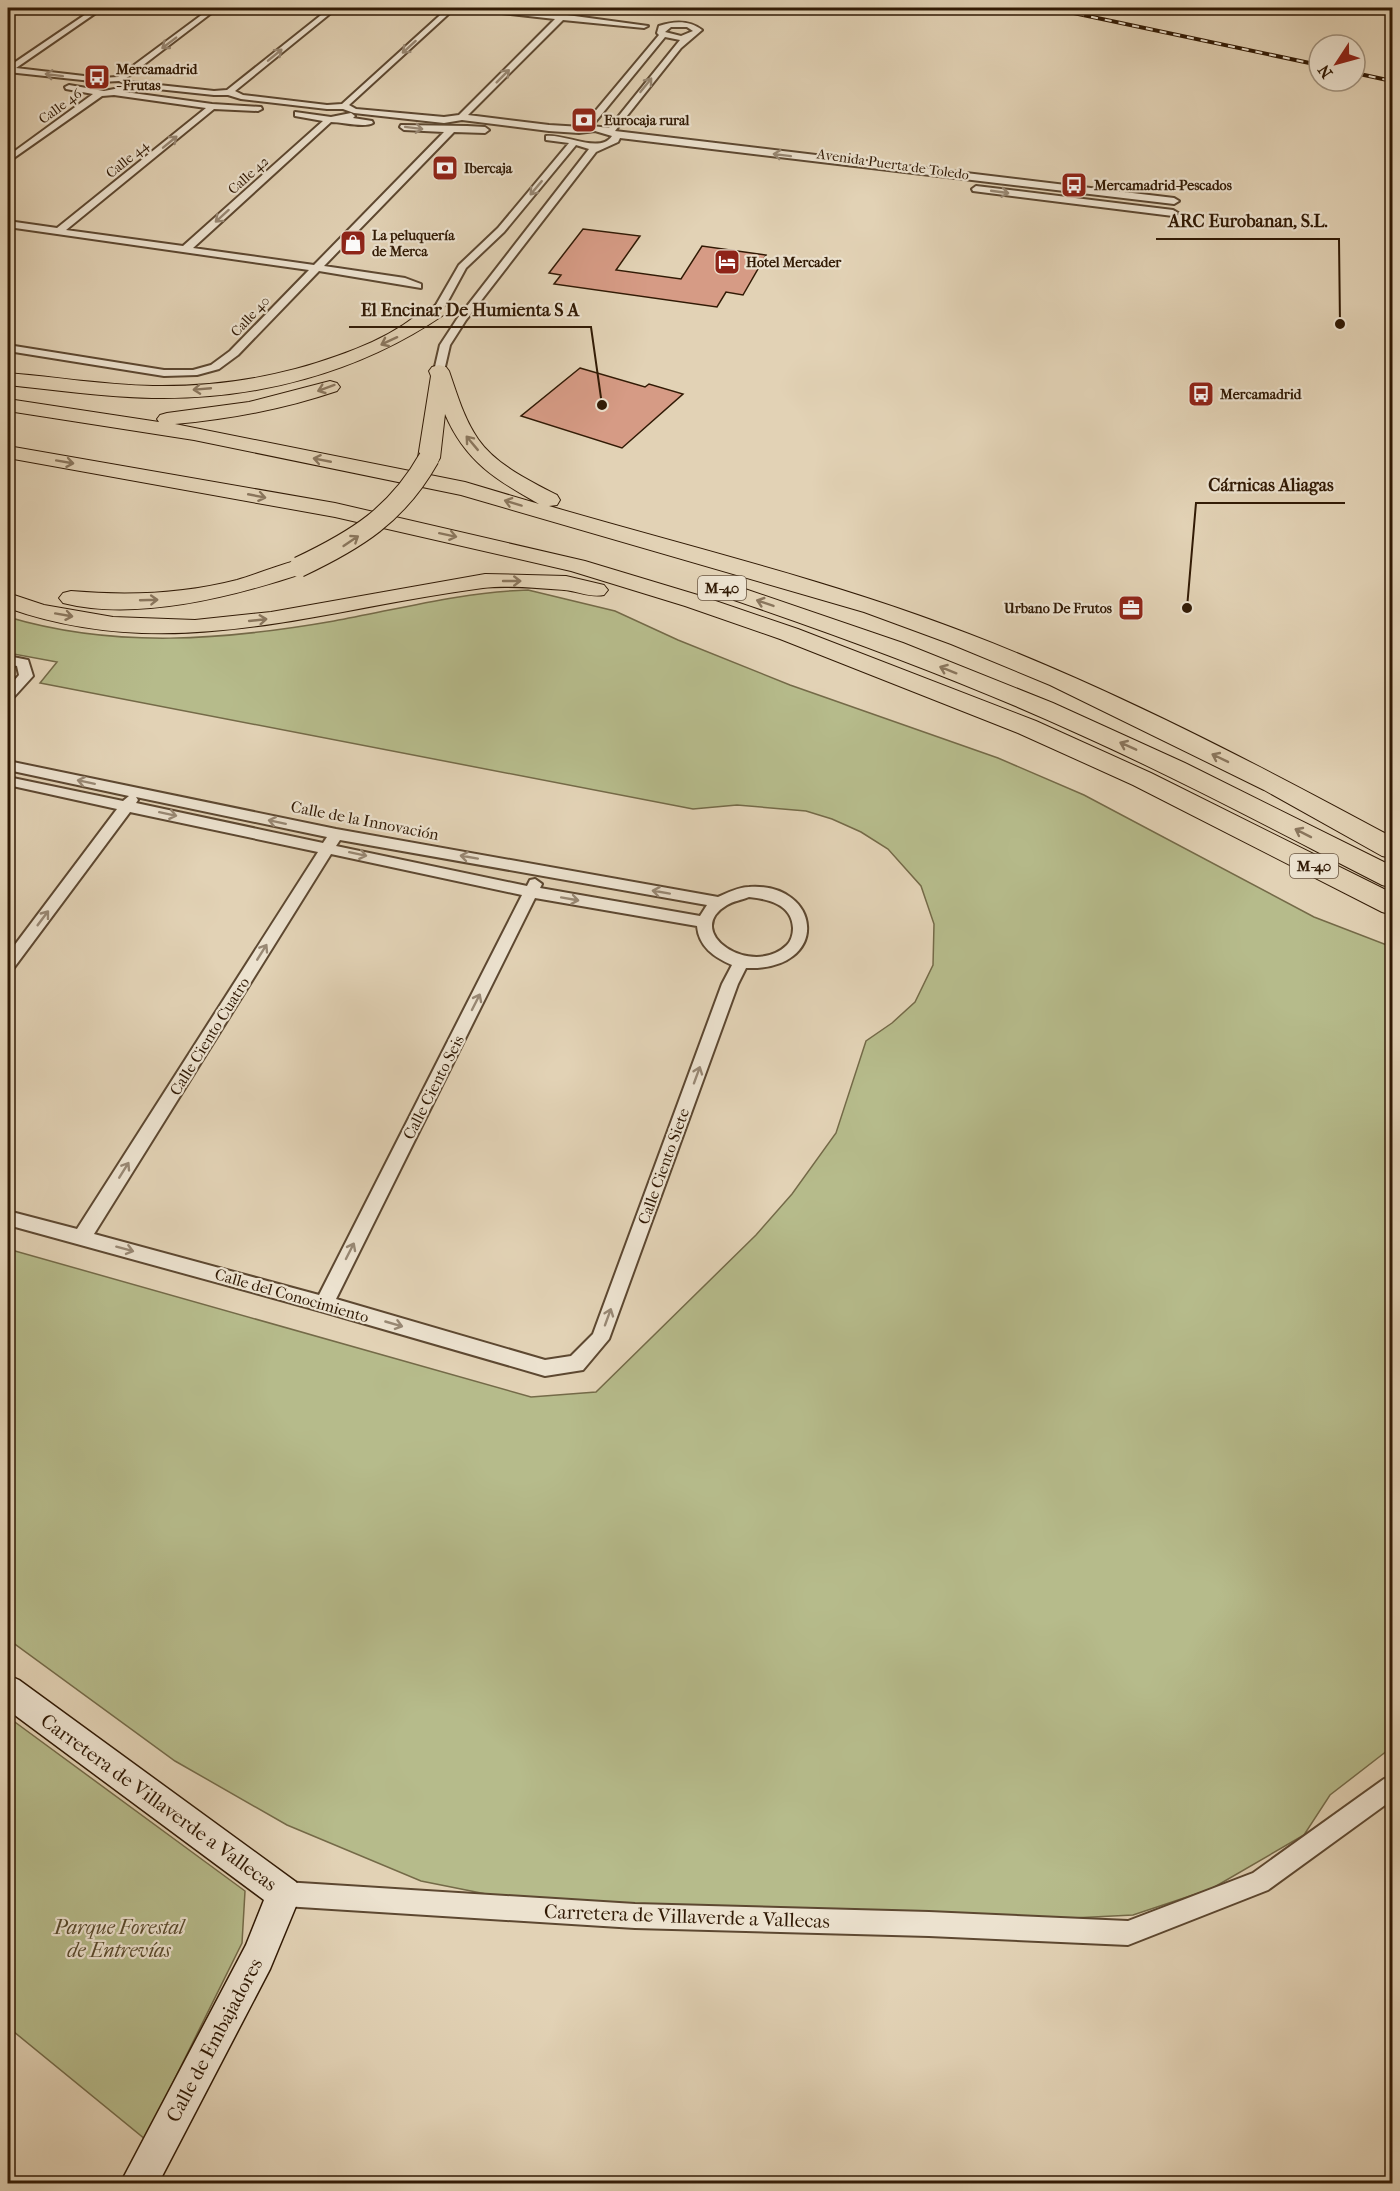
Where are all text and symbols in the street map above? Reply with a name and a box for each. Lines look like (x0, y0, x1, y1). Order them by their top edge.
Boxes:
north arrow (1307, 33, 1367, 93)
one-way arrow (161, 36, 177, 49)
one-way arrow (402, 40, 417, 54)
one-way arrow (266, 49, 282, 62)
text: N (1314, 60, 1337, 82)
place label: Mercamadrid - Frutas (115, 61, 199, 94)
bus stop icon: Mercamadrid - Frutas (82, 62, 112, 92)
one-way arrow (496, 68, 511, 83)
one-way arrow (45, 69, 65, 80)
one-way arrow (640, 77, 653, 93)
street label: Calle 46 (35, 85, 86, 128)
bank icon: Eurocaja rural (569, 105, 599, 135)
place label: Eurocaja rural (604, 112, 689, 129)
one-way arrow (403, 123, 423, 134)
one-way arrow (162, 135, 178, 148)
street label: Calle 44 (103, 137, 153, 182)
street label: Avenida Puerta de Toledo (815, 145, 970, 184)
one-way arrow (772, 149, 792, 160)
street label: Calle 42 (224, 153, 272, 198)
bank icon: Ibercaja (430, 153, 460, 183)
place label: Ibercaja (464, 160, 513, 177)
bus stop icon: Mercamadrid-Pescados (1059, 170, 1089, 200)
place label: Mercamadrid-Pescados (1093, 177, 1233, 194)
one-way arrow (529, 180, 542, 196)
one-way arrow (990, 187, 1010, 198)
callout: ARC Eurobanan, S.L. (1156, 203, 1339, 239)
one-way arrow (215, 209, 230, 223)
text: ARC Eurobanan, S.L. (1167, 211, 1328, 232)
place label: La peluquería de Merca (372, 227, 455, 260)
shop icon: La peluquería de Merca (338, 228, 368, 258)
hotel icon: Hotel Mercader (712, 247, 742, 277)
place label: Hotel Mercader (746, 254, 842, 271)
callout: El Encinar De Humienta S A (349, 291, 591, 327)
street label: Calle 40 (227, 292, 273, 340)
text: El Encinar De Humienta S A (361, 300, 580, 321)
one-way arrow (381, 335, 399, 347)
bus stop icon: Mercamadrid (1186, 379, 1216, 409)
one-way arrow (317, 383, 336, 394)
one-way arrow (192, 384, 212, 395)
place label: Mercamadrid (1219, 386, 1303, 403)
one-way arrow (466, 435, 479, 451)
one-way arrow (313, 454, 333, 465)
one-way arrow (55, 456, 74, 467)
callout: Cárnicas Aliagas (1196, 467, 1345, 503)
text: Cárnicas Aliagas (1208, 475, 1334, 496)
one-way arrow (247, 490, 266, 501)
one-way arrow (504, 497, 523, 508)
one-way arrow (438, 530, 457, 541)
one-way arrow (342, 535, 358, 547)
one-way arrow (502, 575, 522, 587)
road number: M-40 (698, 576, 746, 600)
office icon: Urbano De Frutos (1116, 593, 1146, 623)
one-way arrow (139, 594, 159, 605)
one-way arrow (756, 596, 775, 607)
place label: Urbano De Frutos (1003, 600, 1113, 617)
one-way arrow (53, 610, 73, 621)
one-way arrow (247, 615, 267, 626)
one-way arrow (940, 664, 958, 675)
one-way arrow (1119, 740, 1137, 752)
one-way arrow (1212, 752, 1230, 763)
one-way arrow (77, 776, 96, 787)
street label: Calle de la Innovación (289, 797, 441, 844)
one-way arrow (157, 809, 177, 820)
one-way arrow (268, 816, 287, 827)
one-way arrow (1294, 826, 1312, 838)
one-way arrow (348, 849, 368, 860)
one-way arrow (459, 851, 479, 862)
road number: M-40 (1290, 854, 1338, 878)
one-way arrow (651, 886, 671, 897)
one-way arrow (560, 893, 579, 904)
one-way arrow (36, 910, 49, 926)
one-way arrow (256, 944, 268, 961)
street label: Calle Ciento Cuatro (165, 974, 253, 1099)
one-way arrow (470, 994, 482, 1012)
street label: Calle Ciento Seis (399, 1032, 468, 1143)
one-way arrow (692, 1066, 703, 1084)
street label: Calle Ciento Siete (634, 1105, 693, 1227)
one-way arrow (119, 1162, 131, 1179)
one-way arrow (345, 1243, 356, 1261)
one-way arrow (115, 1244, 134, 1255)
street label: Calle del Conocimiento (213, 1264, 371, 1327)
one-way arrow (604, 1308, 615, 1327)
one-way arrow (384, 1319, 403, 1330)
street label: Carretera de Villaverde a Vallecas (36, 1709, 281, 1896)
street label: Carretera de Villaverde a Vallecas (544, 1900, 830, 1933)
park label: Parque Forestal de Entrevías (53, 1916, 186, 1962)
street label: Calle de Embajadores (161, 1954, 267, 2126)

